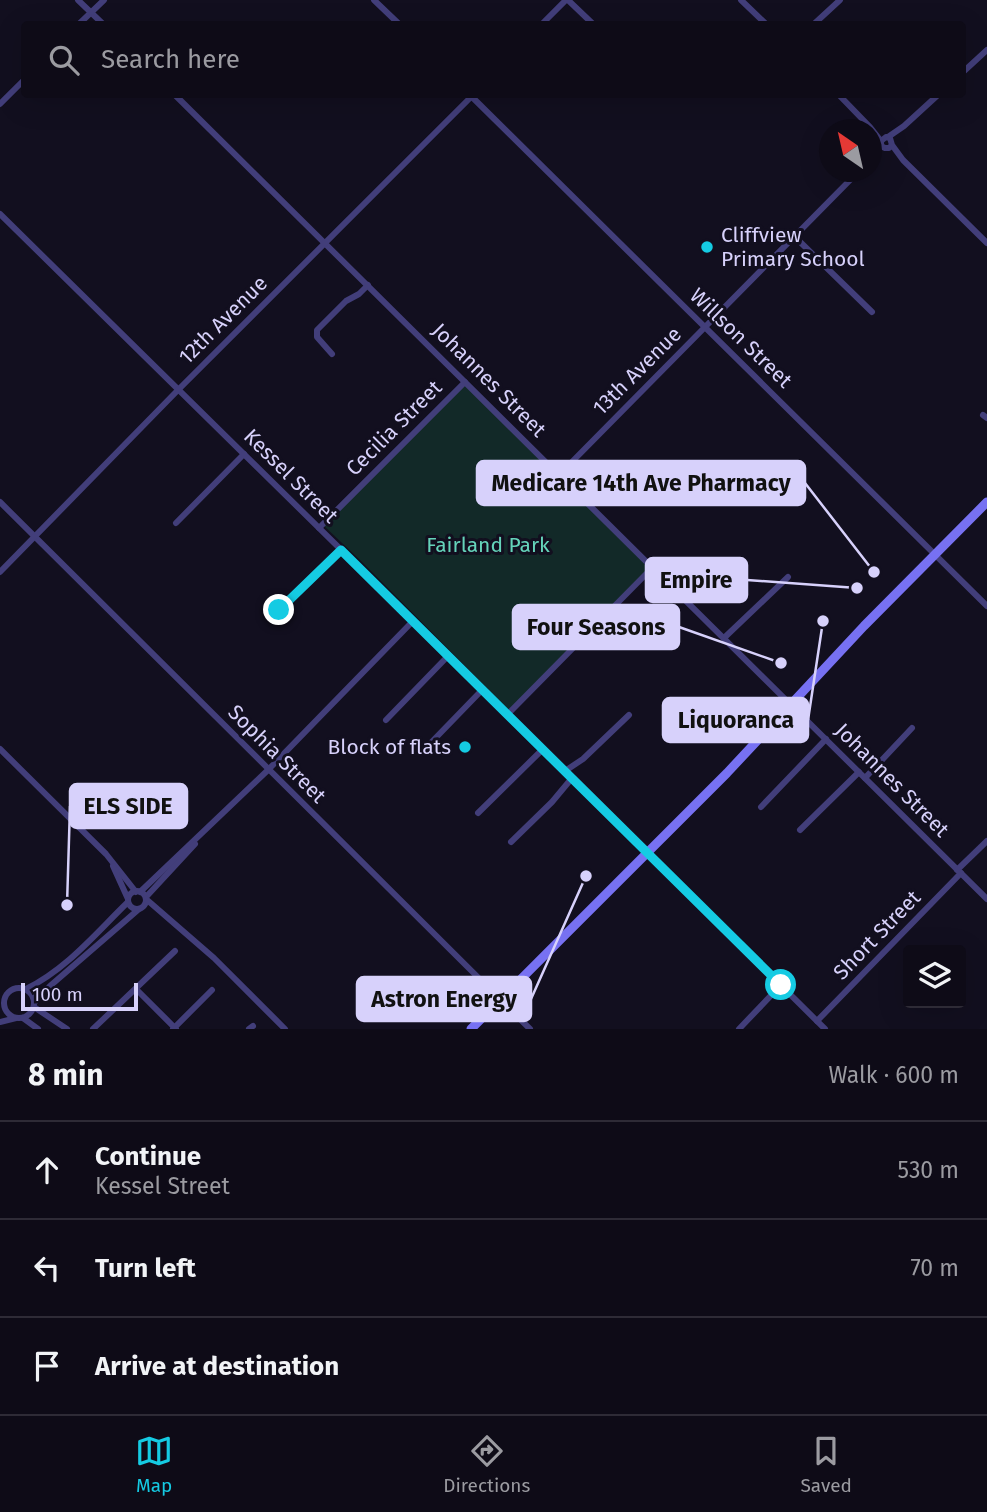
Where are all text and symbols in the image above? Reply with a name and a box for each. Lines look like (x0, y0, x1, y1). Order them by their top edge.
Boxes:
search box (21, 21, 966, 98)
icon: search (45, 41, 83, 79)
text: Search here (101, 44, 240, 75)
north arrow (819, 119, 882, 182)
place label: Cliffview Primary School (721, 222, 865, 272)
marker: Cliffview Primary School (699, 239, 715, 255)
street label: 12th Avenue (173, 270, 273, 370)
street label: Willson Street (684, 283, 798, 394)
street label: Johannes Street (426, 317, 552, 443)
street label: 13th Avenue (587, 321, 687, 421)
street label: Cecilia Street (341, 374, 448, 481)
street label: Kessel Street (238, 423, 344, 529)
callout: Medicare 14th Ave Pharmacy (477, 461, 805, 505)
text: Medicare 14th Ave Pharmacy (491, 469, 792, 497)
park label: Fairland Park (426, 532, 550, 558)
callout: Empire (646, 558, 747, 602)
text: Empire (660, 566, 733, 594)
route end (263, 594, 294, 625)
callout: Four Seasons (513, 605, 679, 649)
text: Four Seasons (527, 613, 665, 641)
callout: Liquoranca (663, 698, 808, 742)
street label: Sophia Street (222, 699, 332, 809)
text: Liquoranca (678, 706, 794, 734)
street label: Johannes Street (829, 717, 955, 843)
place label: Block of flats (328, 734, 451, 760)
marker: Block of flats (457, 739, 473, 755)
callout: ELS SIDE (70, 784, 187, 828)
text: ELS SIDE (83, 792, 173, 820)
street label: Short Street (828, 885, 926, 985)
map controls (903, 945, 966, 1008)
button: layers (903, 945, 966, 1008)
route start (765, 969, 796, 1000)
callout: Astron Energy (357, 977, 531, 1021)
scale bar (21, 980, 138, 1012)
text: 100 m (32, 983, 83, 1006)
text: Astron Energy (370, 985, 518, 1013)
text: 8 min (28, 1057, 104, 1093)
text: Walk · 600 m (828, 1061, 959, 1089)
text: Continue (95, 1141, 201, 1172)
icon: ahead (28, 1151, 66, 1189)
text: 530 m (898, 1156, 959, 1184)
text: Kessel Street (95, 1172, 230, 1200)
icon: left (28, 1249, 66, 1287)
text: Turn left (95, 1253, 196, 1284)
text: 70 m (910, 1254, 959, 1282)
icon: arrive (28, 1347, 66, 1385)
text: Arrive at destination (95, 1351, 339, 1382)
tab: Map (135, 1432, 173, 1497)
tab: Directions (443, 1432, 530, 1497)
tab: Saved (801, 1432, 852, 1497)

